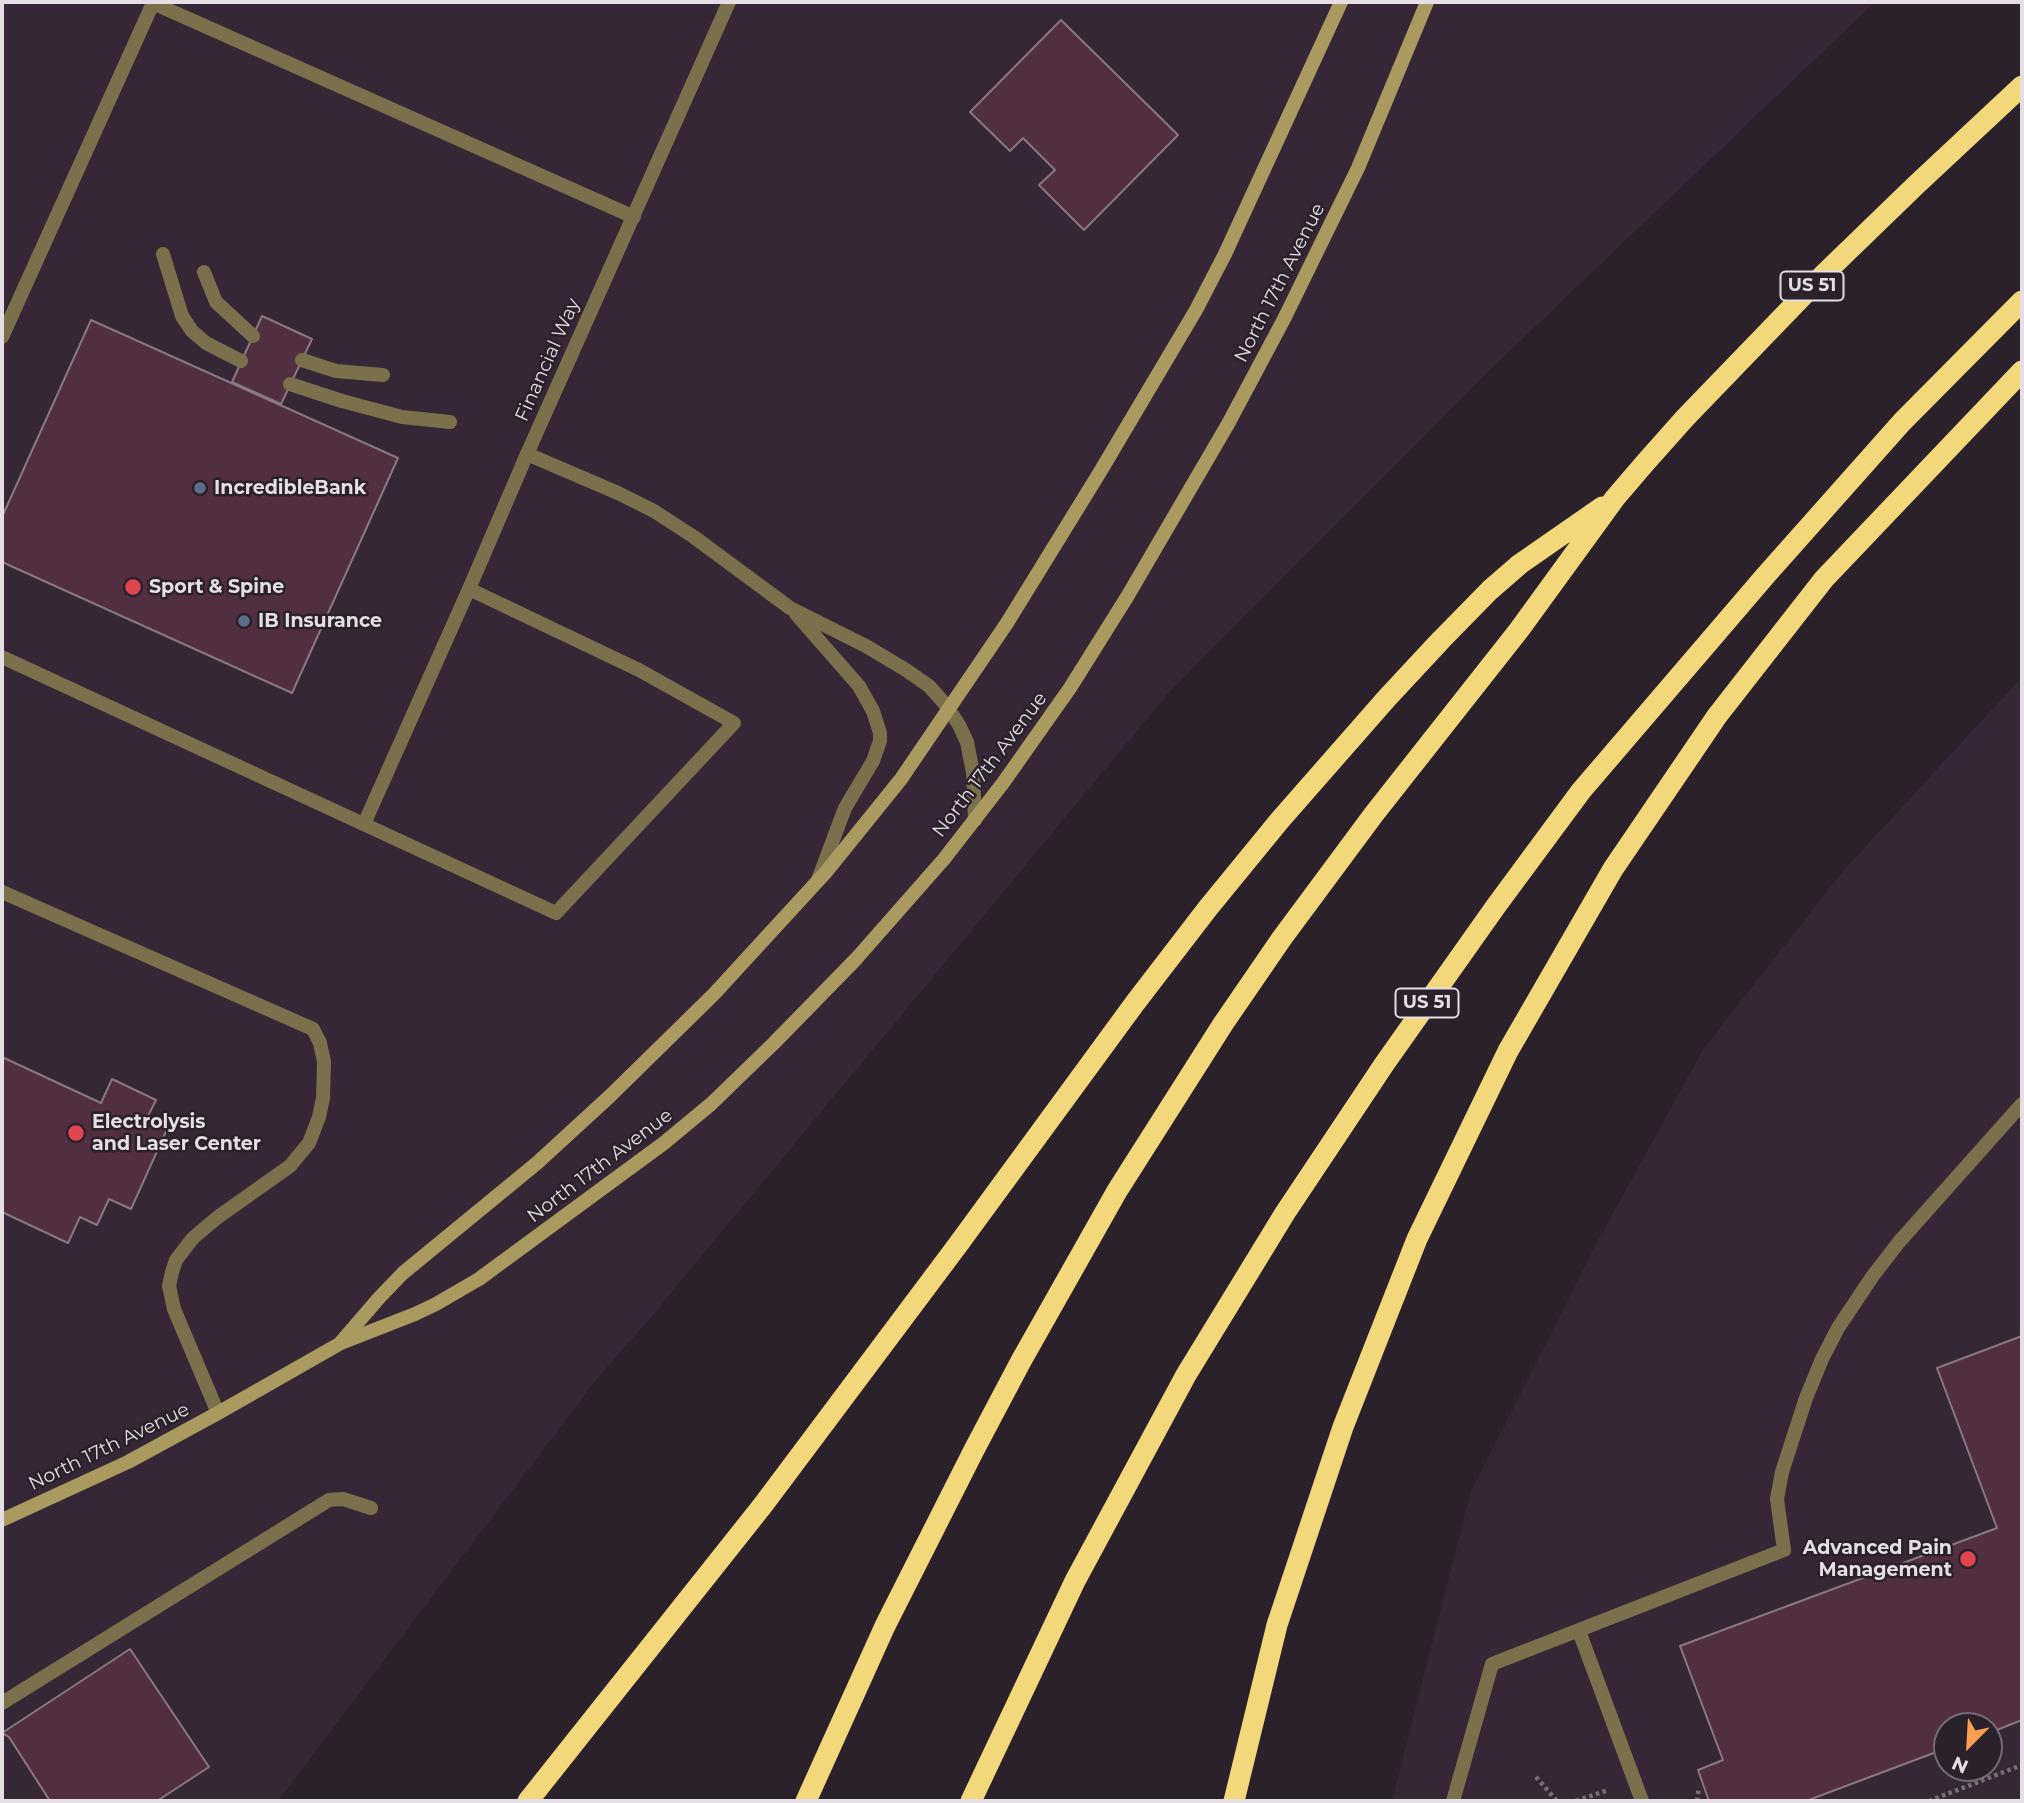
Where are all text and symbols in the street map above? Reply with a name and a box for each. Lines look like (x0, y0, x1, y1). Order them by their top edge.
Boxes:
street label: North 17th Avenue (1230, 200, 1330, 366)
road number: US 51 (1780, 272, 1843, 300)
street label: Financial Way (511, 295, 585, 425)
place label: IncredibleBank (214, 477, 366, 499)
marker: IncredibleBank (192, 480, 208, 496)
place label: Sport & Spine (149, 576, 284, 598)
marker: Sport & Spine (123, 577, 143, 597)
place label: IB Insurance (258, 610, 382, 632)
marker: IB Insurance (236, 613, 252, 629)
street label: North 17th Avenue (928, 688, 1052, 842)
road number: US 51 (1396, 988, 1458, 1018)
street label: North 17th Avenue (523, 1104, 677, 1228)
place label: Electrolysis and Laser Center (92, 1111, 261, 1155)
marker: Electrolysis and Laser Center (66, 1123, 86, 1143)
street label: North 17th Avenue (25, 1398, 193, 1496)
place label: Advanced Pain Management (1803, 1537, 1952, 1581)
marker: Advanced Pain Management (1958, 1549, 1978, 1569)
north arrow (1933, 1712, 2003, 1782)
text: N (1948, 1751, 1972, 1778)

